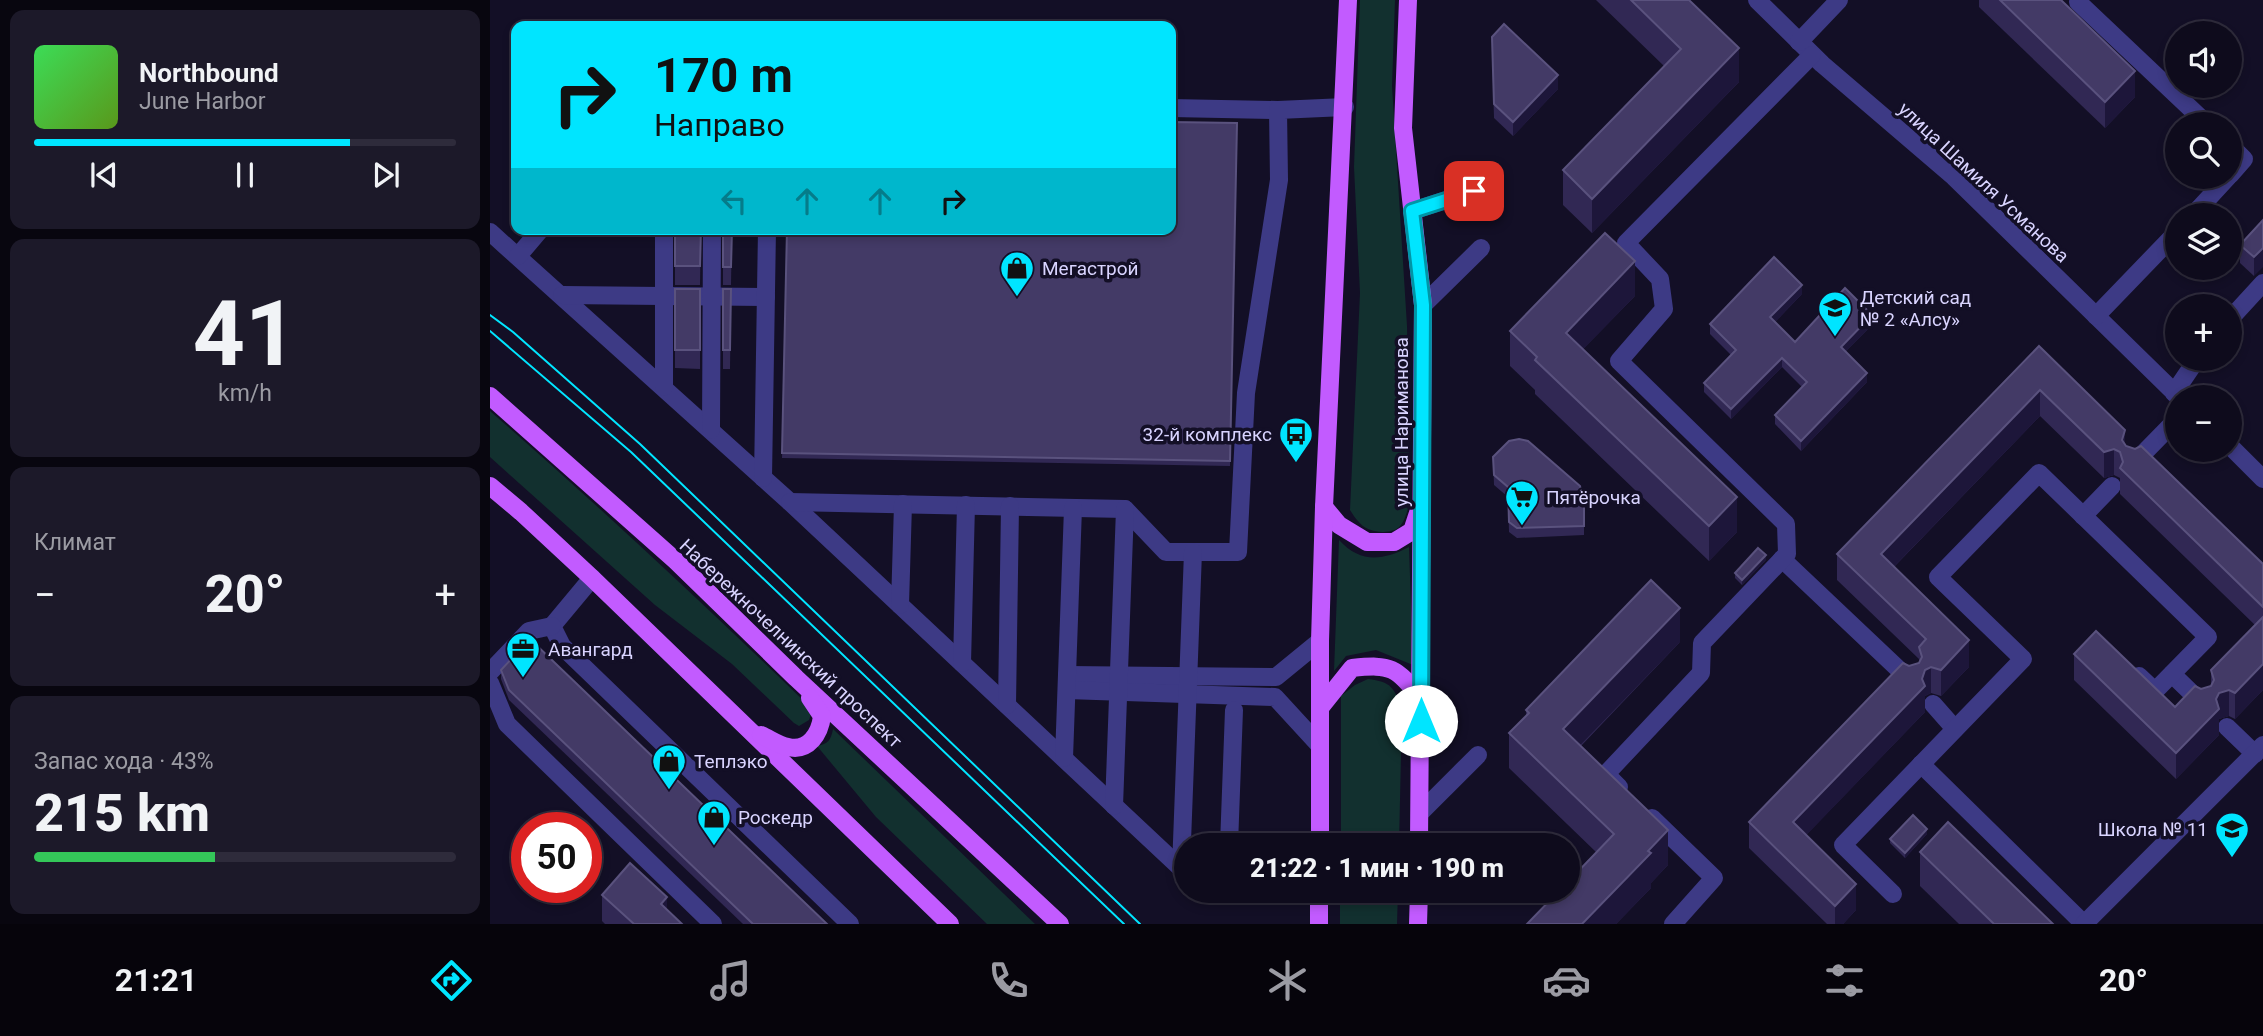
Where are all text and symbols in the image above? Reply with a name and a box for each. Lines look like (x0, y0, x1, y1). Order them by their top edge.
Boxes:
map controls (2165, 21, 2242, 462)
button: sound (2165, 21, 2242, 98)
text: 170 m (654, 47, 793, 104)
icon: right (539, 49, 630, 140)
text: Northbound (139, 58, 279, 88)
text: June Harbor (139, 88, 266, 115)
street label: улица Шамиля Усманова (1894, 97, 2074, 267)
text: Направо (654, 106, 785, 144)
button: search (2165, 112, 2242, 189)
icon: previous (85, 156, 123, 194)
icon: pause (226, 156, 264, 194)
icon: next (367, 156, 405, 194)
pin (1444, 161, 1504, 221)
icon: arrive (1455, 172, 1493, 210)
icon: left (715, 182, 753, 220)
icon: ahead (788, 182, 826, 220)
icon: ahead (861, 182, 899, 220)
icon: right (934, 182, 972, 220)
button: layers (2165, 203, 2242, 280)
shop icon: Мегастрой (998, 249, 1036, 298)
place label: Мегастрой (1042, 257, 1139, 280)
text: 41 (193, 281, 297, 387)
place label: Детский сад № 2 «Алсу» (1860, 286, 1971, 331)
school or university icon: Детский сад № 2 «Алсу» (1816, 289, 1854, 338)
button: + (2165, 294, 2242, 371)
street label: улица Нариманова (1390, 337, 1413, 507)
text: km/h (218, 380, 272, 407)
button: − (2165, 385, 2242, 462)
bus stop icon: 32-й комплекс (1277, 415, 1315, 464)
place label: 32-й комплекс (1143, 423, 1272, 446)
supermarket icon: Пятёрочка (1503, 478, 1541, 527)
place label: Пятёрочка (1546, 486, 1641, 509)
text: Климат (34, 529, 116, 556)
street label: Набережночелнинский проспект (675, 534, 907, 753)
text: 20° (205, 564, 285, 625)
text: − (34, 573, 56, 617)
text: + (434, 573, 456, 617)
office icon: Авангард (504, 630, 542, 679)
place label: Авангард (548, 638, 633, 661)
position arrow (1384, 684, 1458, 758)
shop icon: Теплэко (650, 742, 688, 791)
text: Запас хода · 43% (34, 748, 214, 775)
place label: Теплэко (694, 750, 768, 773)
text: 215 km (34, 783, 210, 844)
shop icon: Роскедр (695, 798, 733, 847)
place label: Роскедр (738, 806, 813, 829)
school or university icon: Школа № 11 (2213, 810, 2251, 859)
speed limit sign: 50 (511, 812, 602, 903)
place label: Школа № 11 (2098, 818, 2208, 841)
text: 21:22 · 1 мин · 190 m (1250, 853, 1504, 883)
icon: directions (427, 956, 476, 1005)
icon: music (706, 956, 755, 1005)
icon: phone (984, 956, 1033, 1005)
icon: climate (1263, 956, 1312, 1005)
icon: car (1542, 956, 1591, 1005)
icon: filters (1820, 956, 1869, 1005)
text: 21:21 (115, 961, 197, 999)
text: 20° (2099, 961, 2148, 999)

